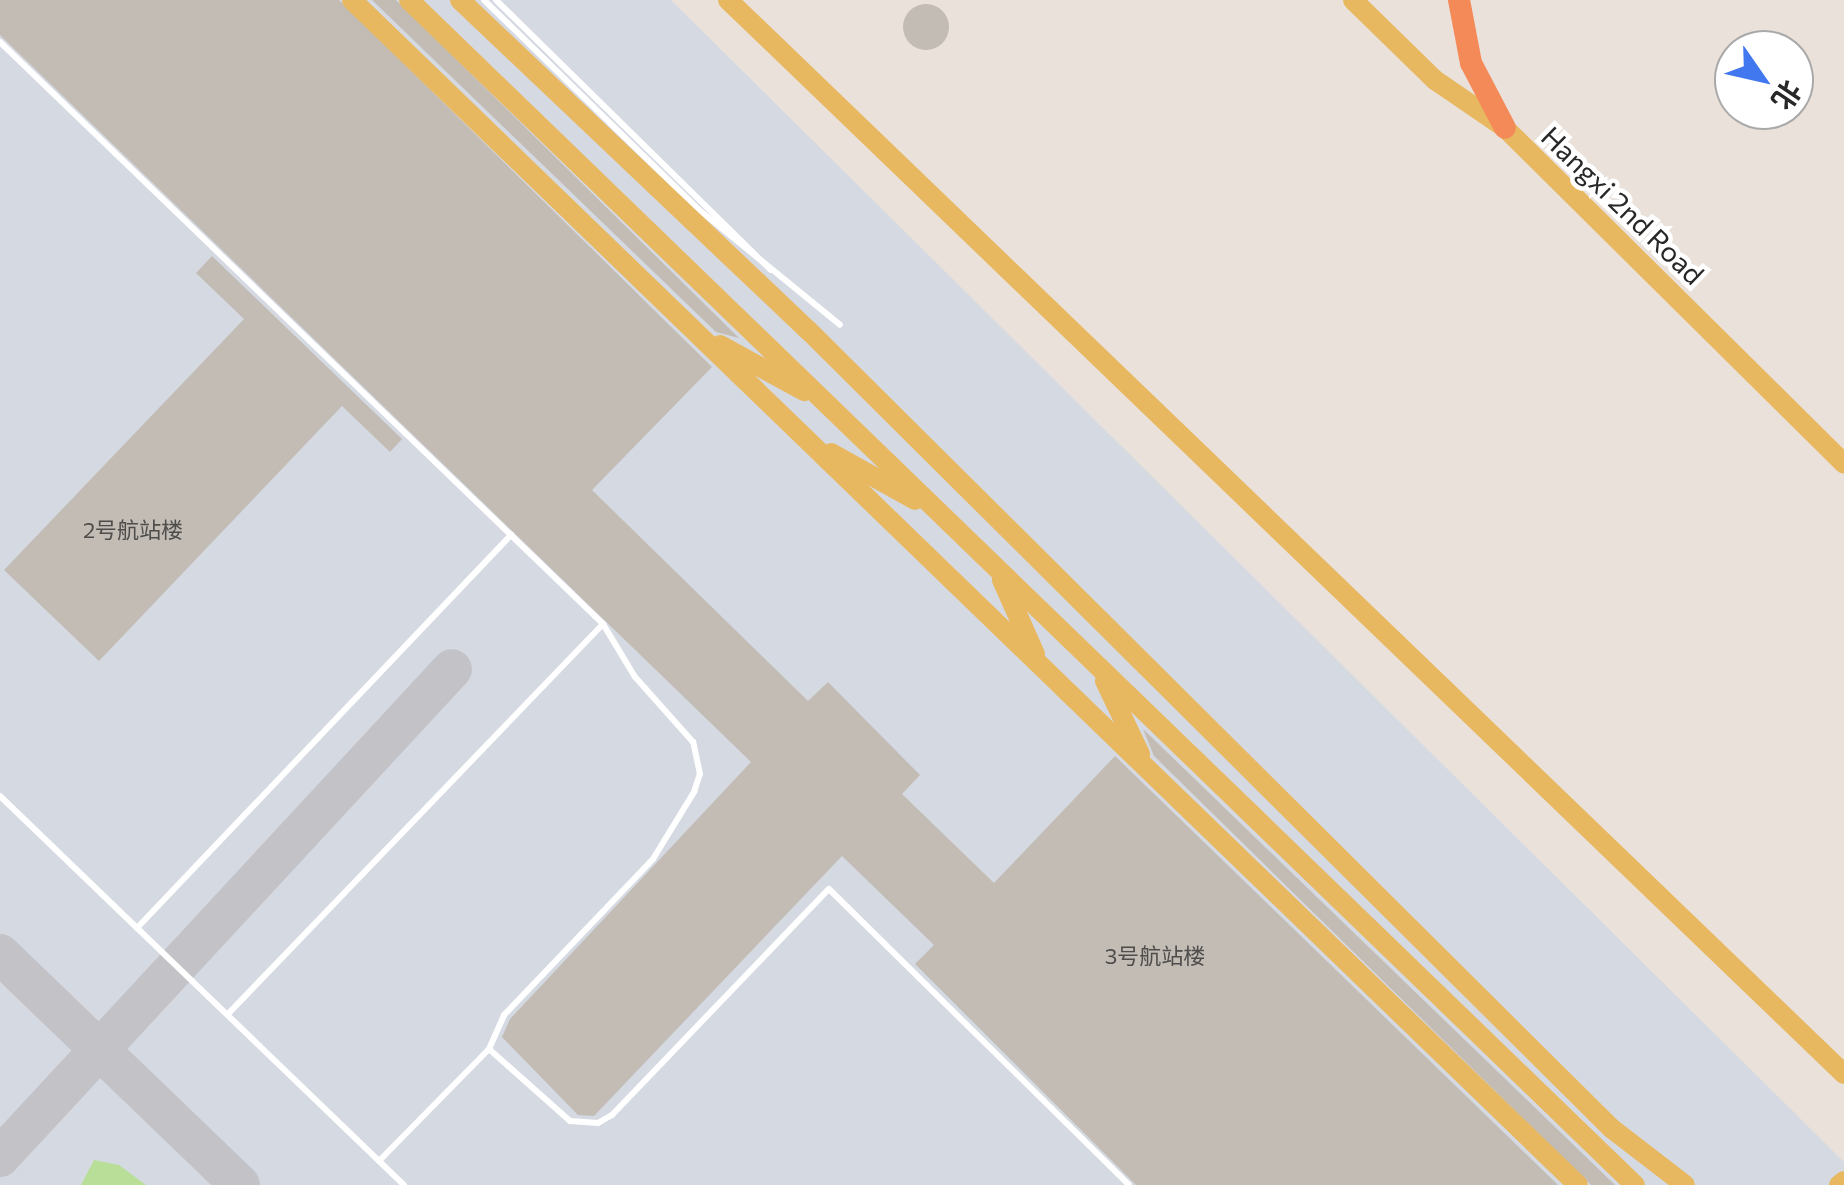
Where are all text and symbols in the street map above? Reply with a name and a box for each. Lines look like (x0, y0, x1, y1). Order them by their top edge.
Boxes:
north arrow (1714, 30, 1814, 130)
text: 北 (1765, 75, 1809, 117)
street label: Hangxi 2nd Road (1535, 119, 1711, 291)
house number: 2号航站楼 (83, 517, 183, 543)
house number: 3号航站楼 (1105, 943, 1205, 969)

